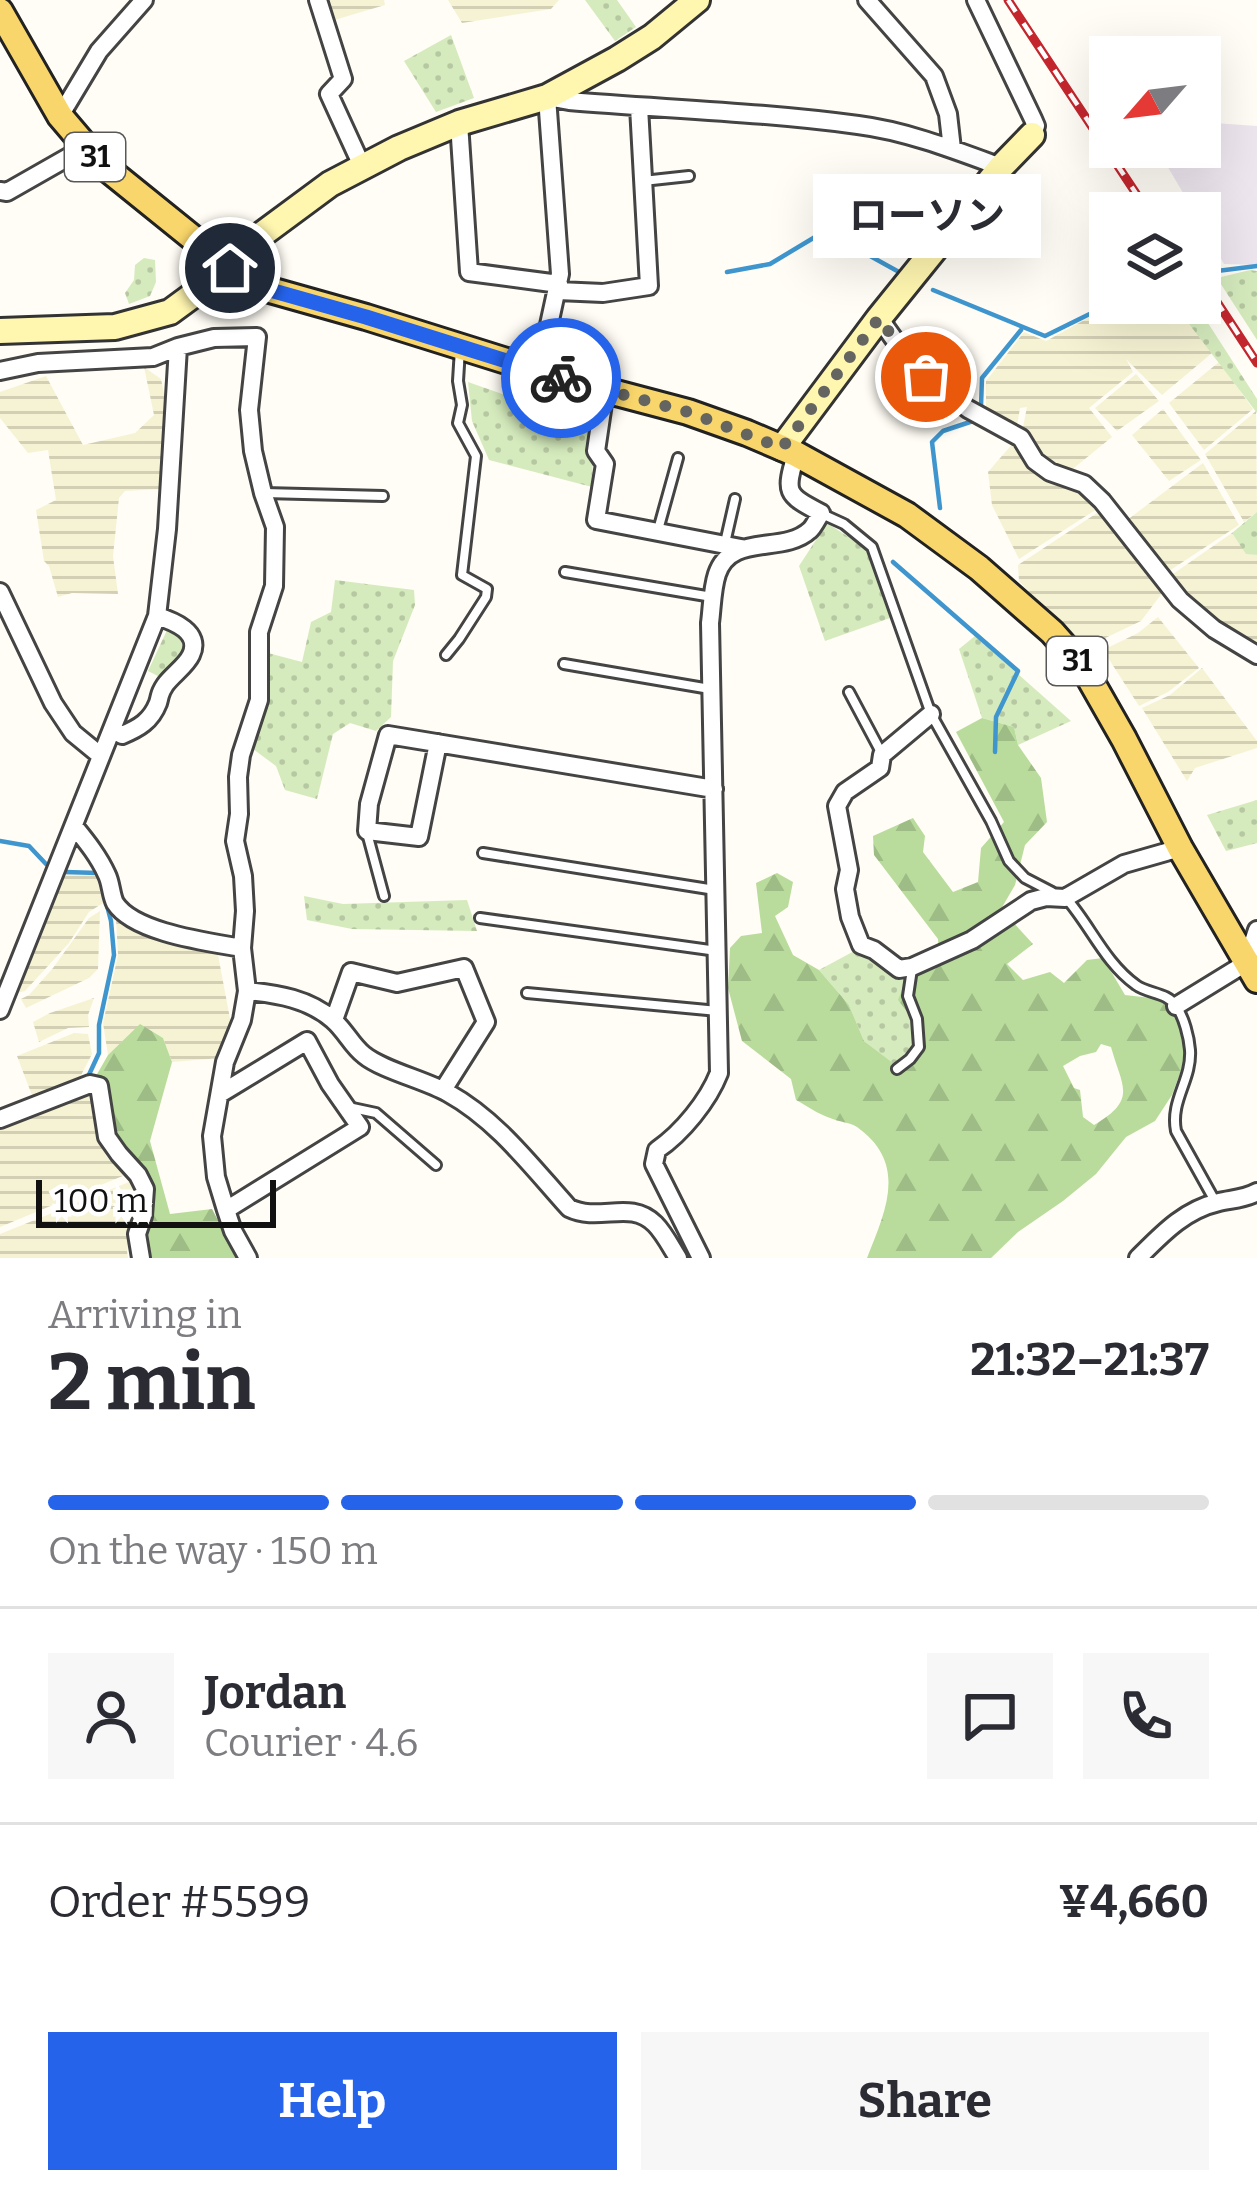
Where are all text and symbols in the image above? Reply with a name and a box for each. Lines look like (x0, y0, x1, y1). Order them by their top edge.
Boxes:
north arrow (1089, 36, 1221, 168)
map controls (1089, 36, 1221, 324)
road number: 31 (65, 133, 125, 181)
callout: ローソン (812, 173, 1040, 257)
button: layers (1089, 192, 1221, 324)
text: ローソン (849, 193, 1005, 239)
pin (179, 217, 281, 319)
icon: home (197, 235, 263, 301)
courier (501, 318, 621, 438)
pin (875, 326, 977, 428)
icon: bag (893, 344, 959, 410)
icon: bike (528, 345, 594, 411)
road number: 31 (1047, 637, 1107, 685)
scale bar (36, 1174, 276, 1227)
text: 100 m (54, 1181, 148, 1221)
text: Arriving in (48, 1292, 242, 1338)
text: 21:32–21:37 (970, 1333, 1209, 1387)
text: 2 min (48, 1336, 255, 1430)
text: On the way · 150 m (48, 1528, 378, 1574)
button: person (48, 1653, 174, 1779)
button: chat (927, 1653, 1053, 1779)
button: phone (1083, 1653, 1209, 1779)
text: Jordan (204, 1666, 346, 1720)
text: Courier · 4.6 (204, 1720, 419, 1766)
text: Order #5599 (48, 1875, 310, 1929)
text: ¥4,660 (1059, 1875, 1209, 1929)
button: Help (48, 2032, 617, 2170)
button: Share (641, 2032, 1209, 2170)

